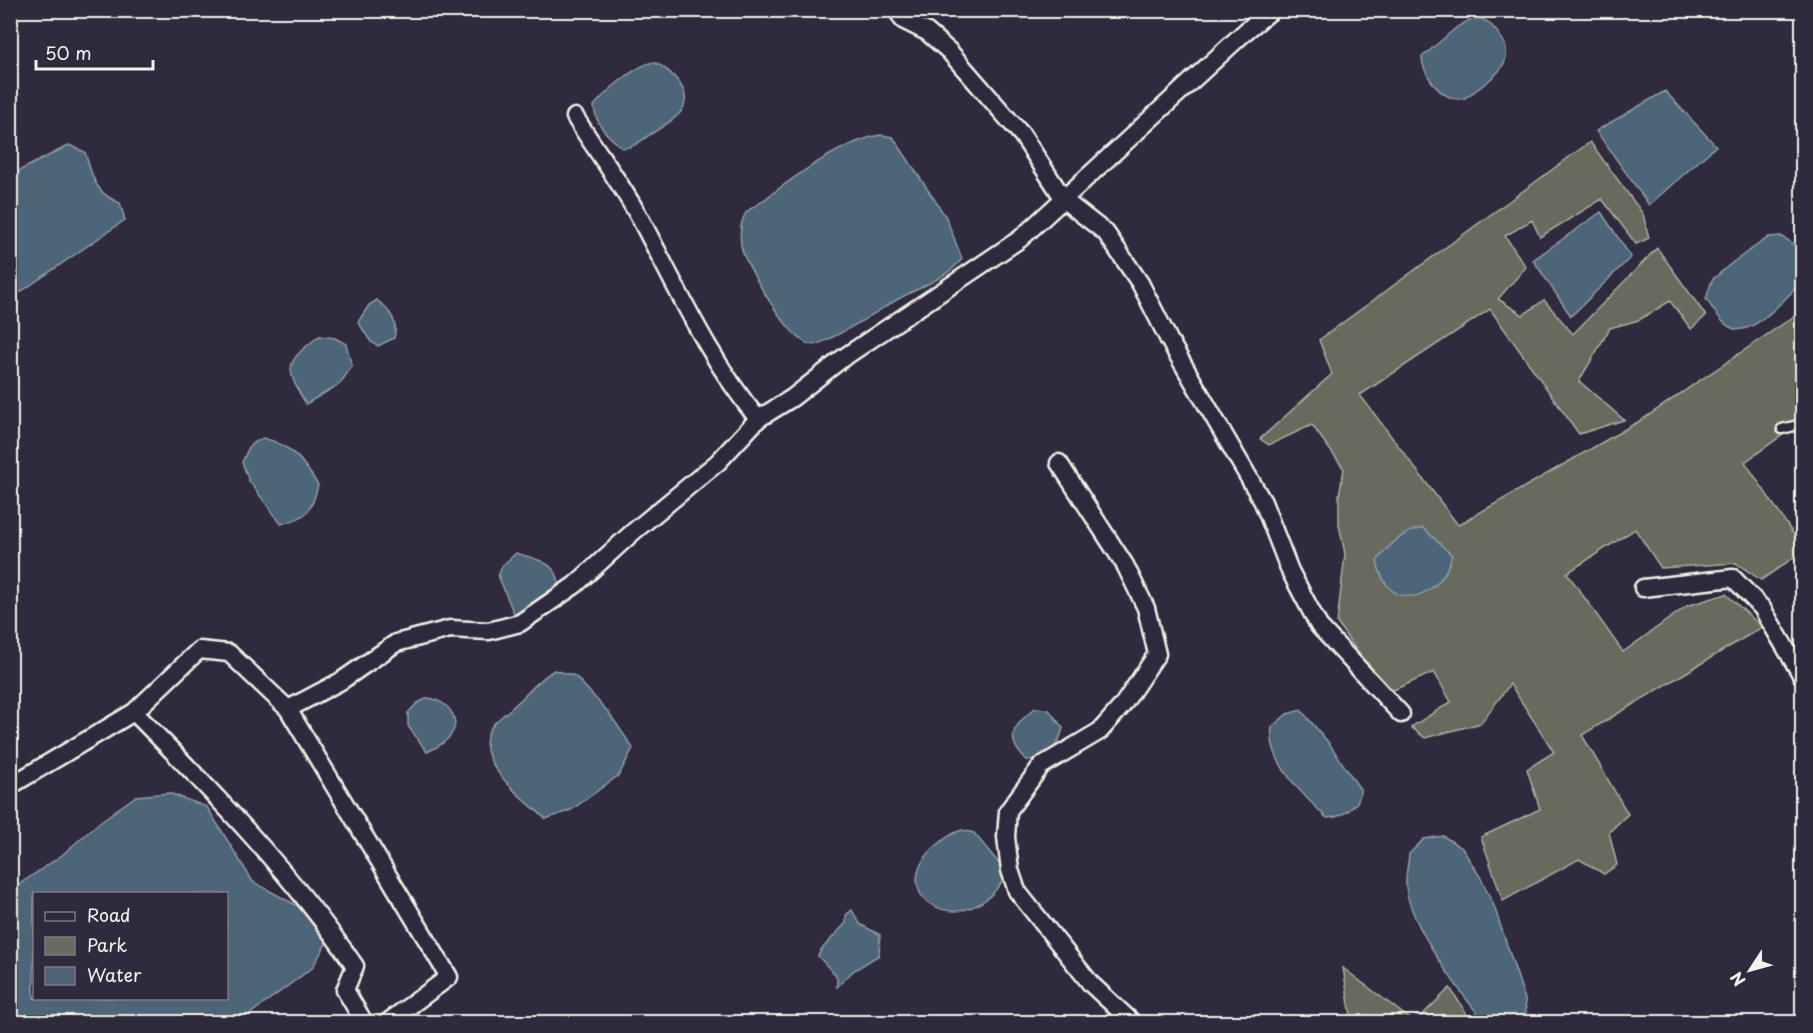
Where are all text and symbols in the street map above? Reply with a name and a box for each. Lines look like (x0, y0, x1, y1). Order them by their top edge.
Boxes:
scale bar (36, 33, 153, 71)
text: 50 m (45, 39, 92, 66)
legend (33, 892, 228, 1000)
text: Road (87, 901, 131, 928)
text: Park (87, 931, 127, 958)
north arrow (1720, 940, 1780, 1000)
text: Water (87, 961, 142, 988)
text: N (1724, 967, 1750, 992)

